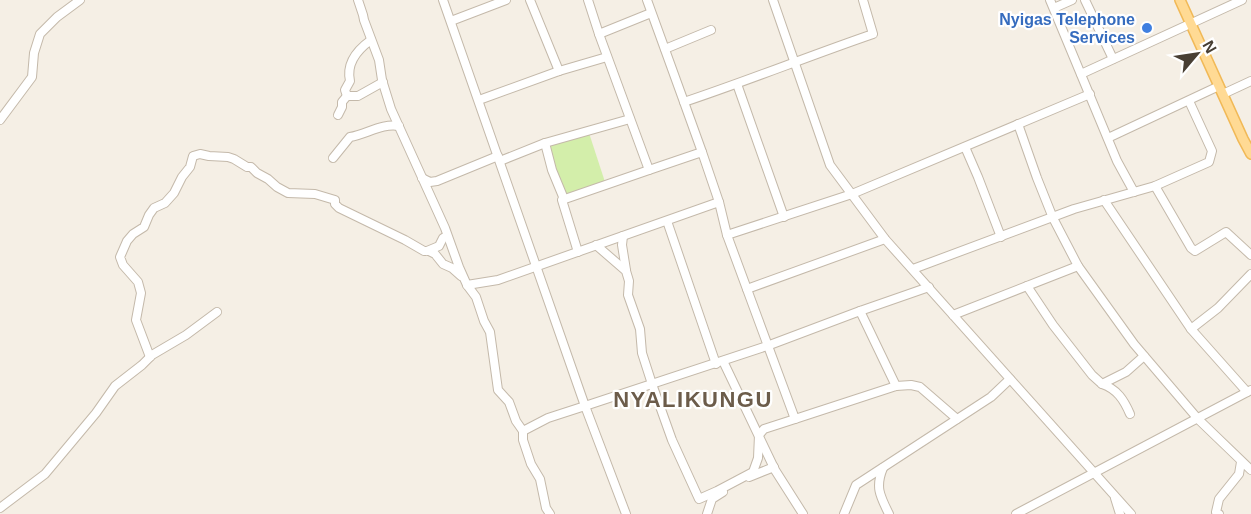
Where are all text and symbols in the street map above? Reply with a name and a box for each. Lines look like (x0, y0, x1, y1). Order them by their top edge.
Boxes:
place label: Nyigas Telephone Services (999, 11, 1135, 46)
marker: Nyigas Telephone Services (1140, 21, 1154, 35)
north arrow (1167, 24, 1227, 84)
text: N (1199, 38, 1220, 56)
district label: NYALIKUNGU (613, 387, 773, 412)

